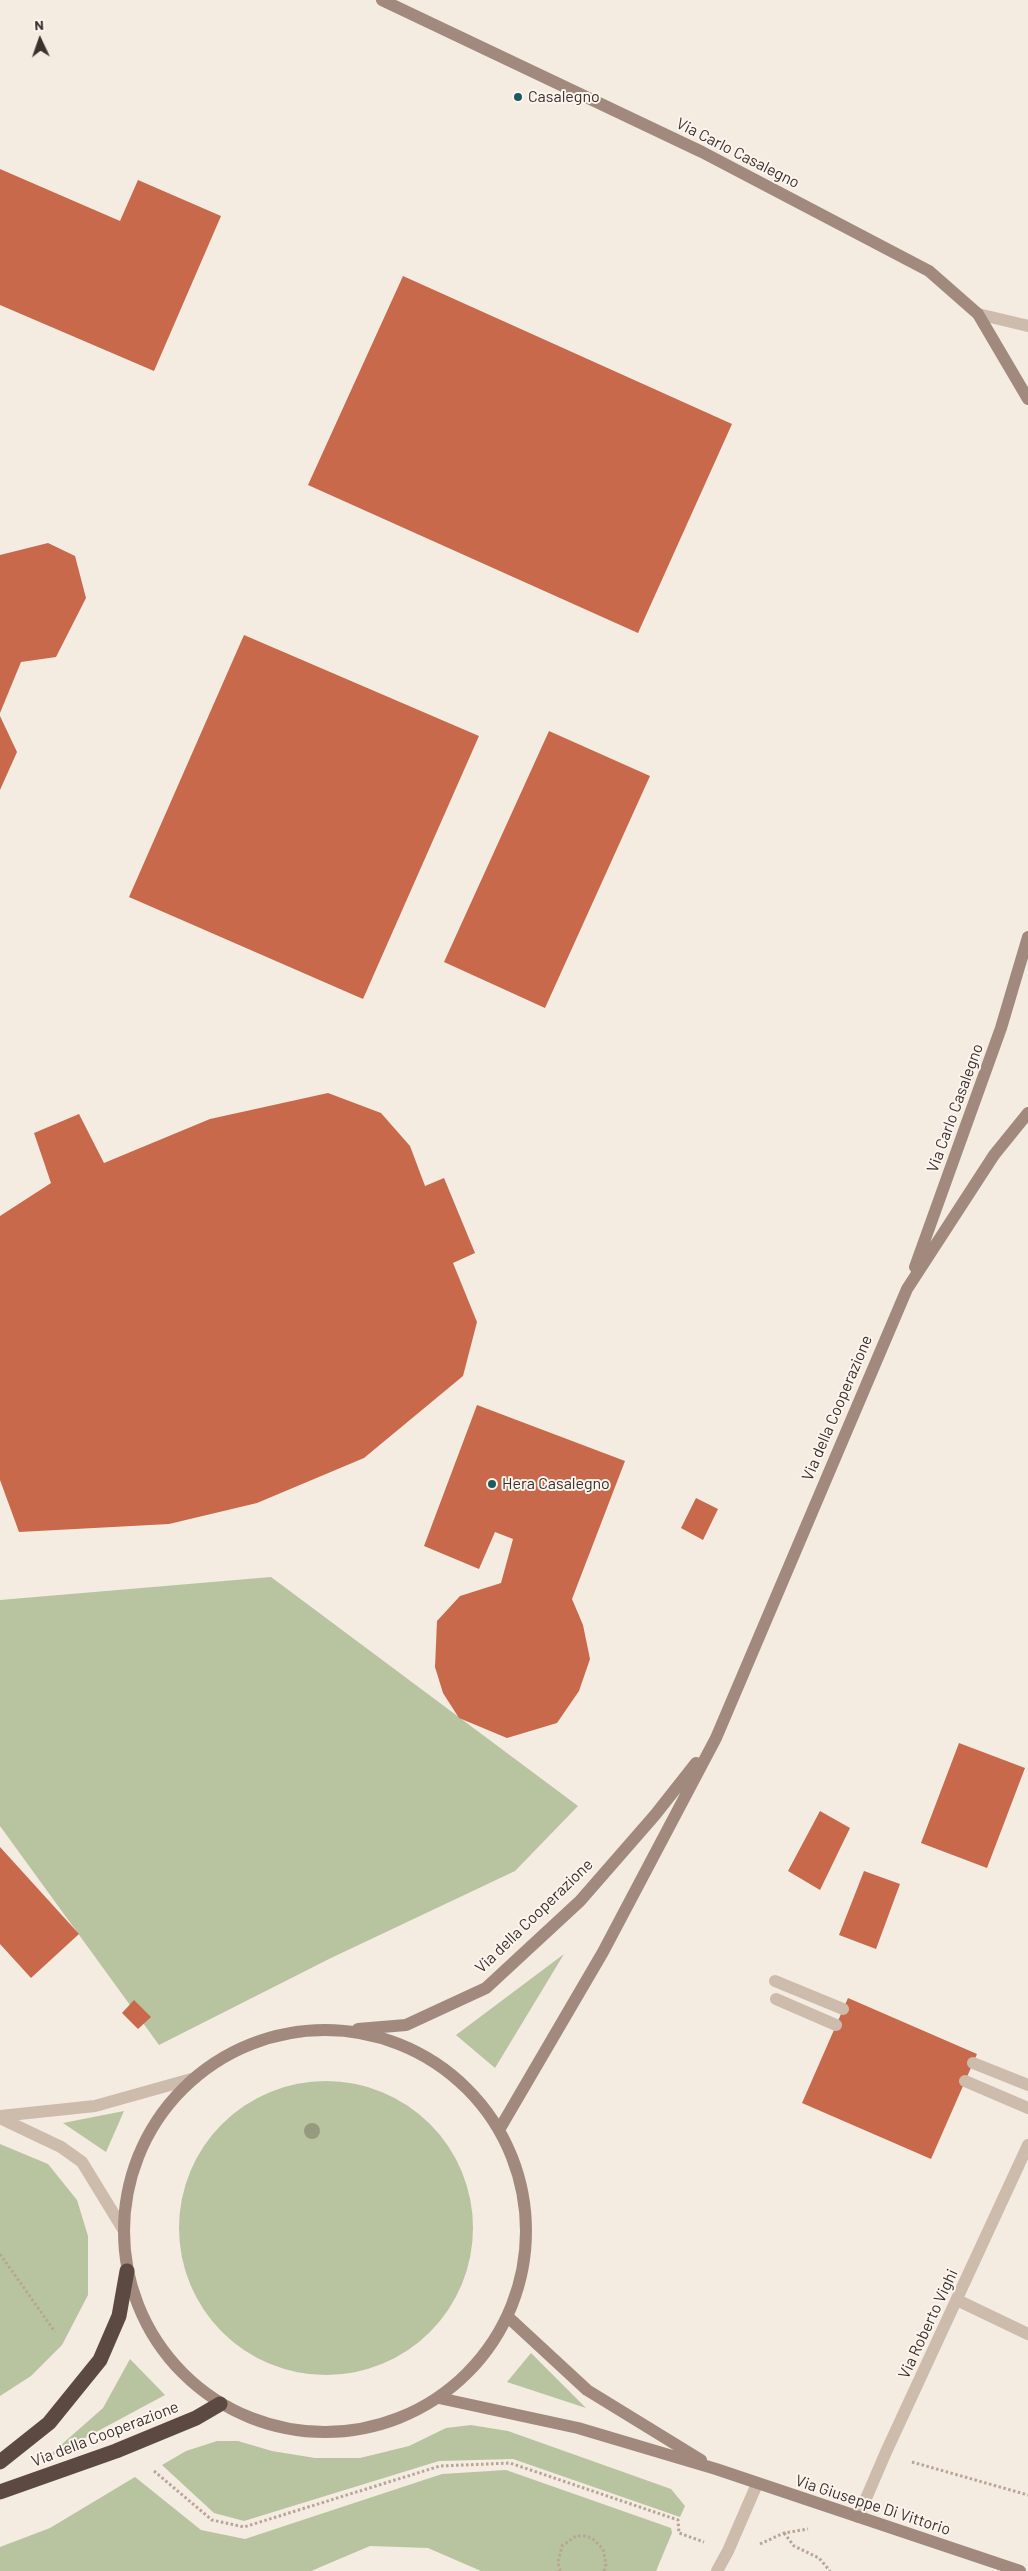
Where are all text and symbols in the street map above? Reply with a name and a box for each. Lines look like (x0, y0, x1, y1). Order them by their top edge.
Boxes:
north arrow (15, 15, 65, 65)
text: N (34, 16, 44, 33)
place label: Casalegno (528, 87, 600, 107)
marker: Casalegno (512, 91, 524, 103)
street label: Via Carlo Casalegno (673, 114, 803, 192)
street label: Via Carlo Casalegno (923, 1041, 987, 1175)
street label: Via della Cooperazione (798, 1332, 876, 1484)
place label: Hera Casalegno (502, 1474, 610, 1494)
marker: Hera Casalegno (486, 1478, 498, 1490)
street label: Via della Cooperazione (471, 1855, 597, 1977)
street label: Via Roberto Vighi (894, 2266, 962, 2382)
street label: Via della Cooperazione (29, 2397, 181, 2471)
street label: Via Giuseppe Di Vittorio (793, 2471, 953, 2539)

